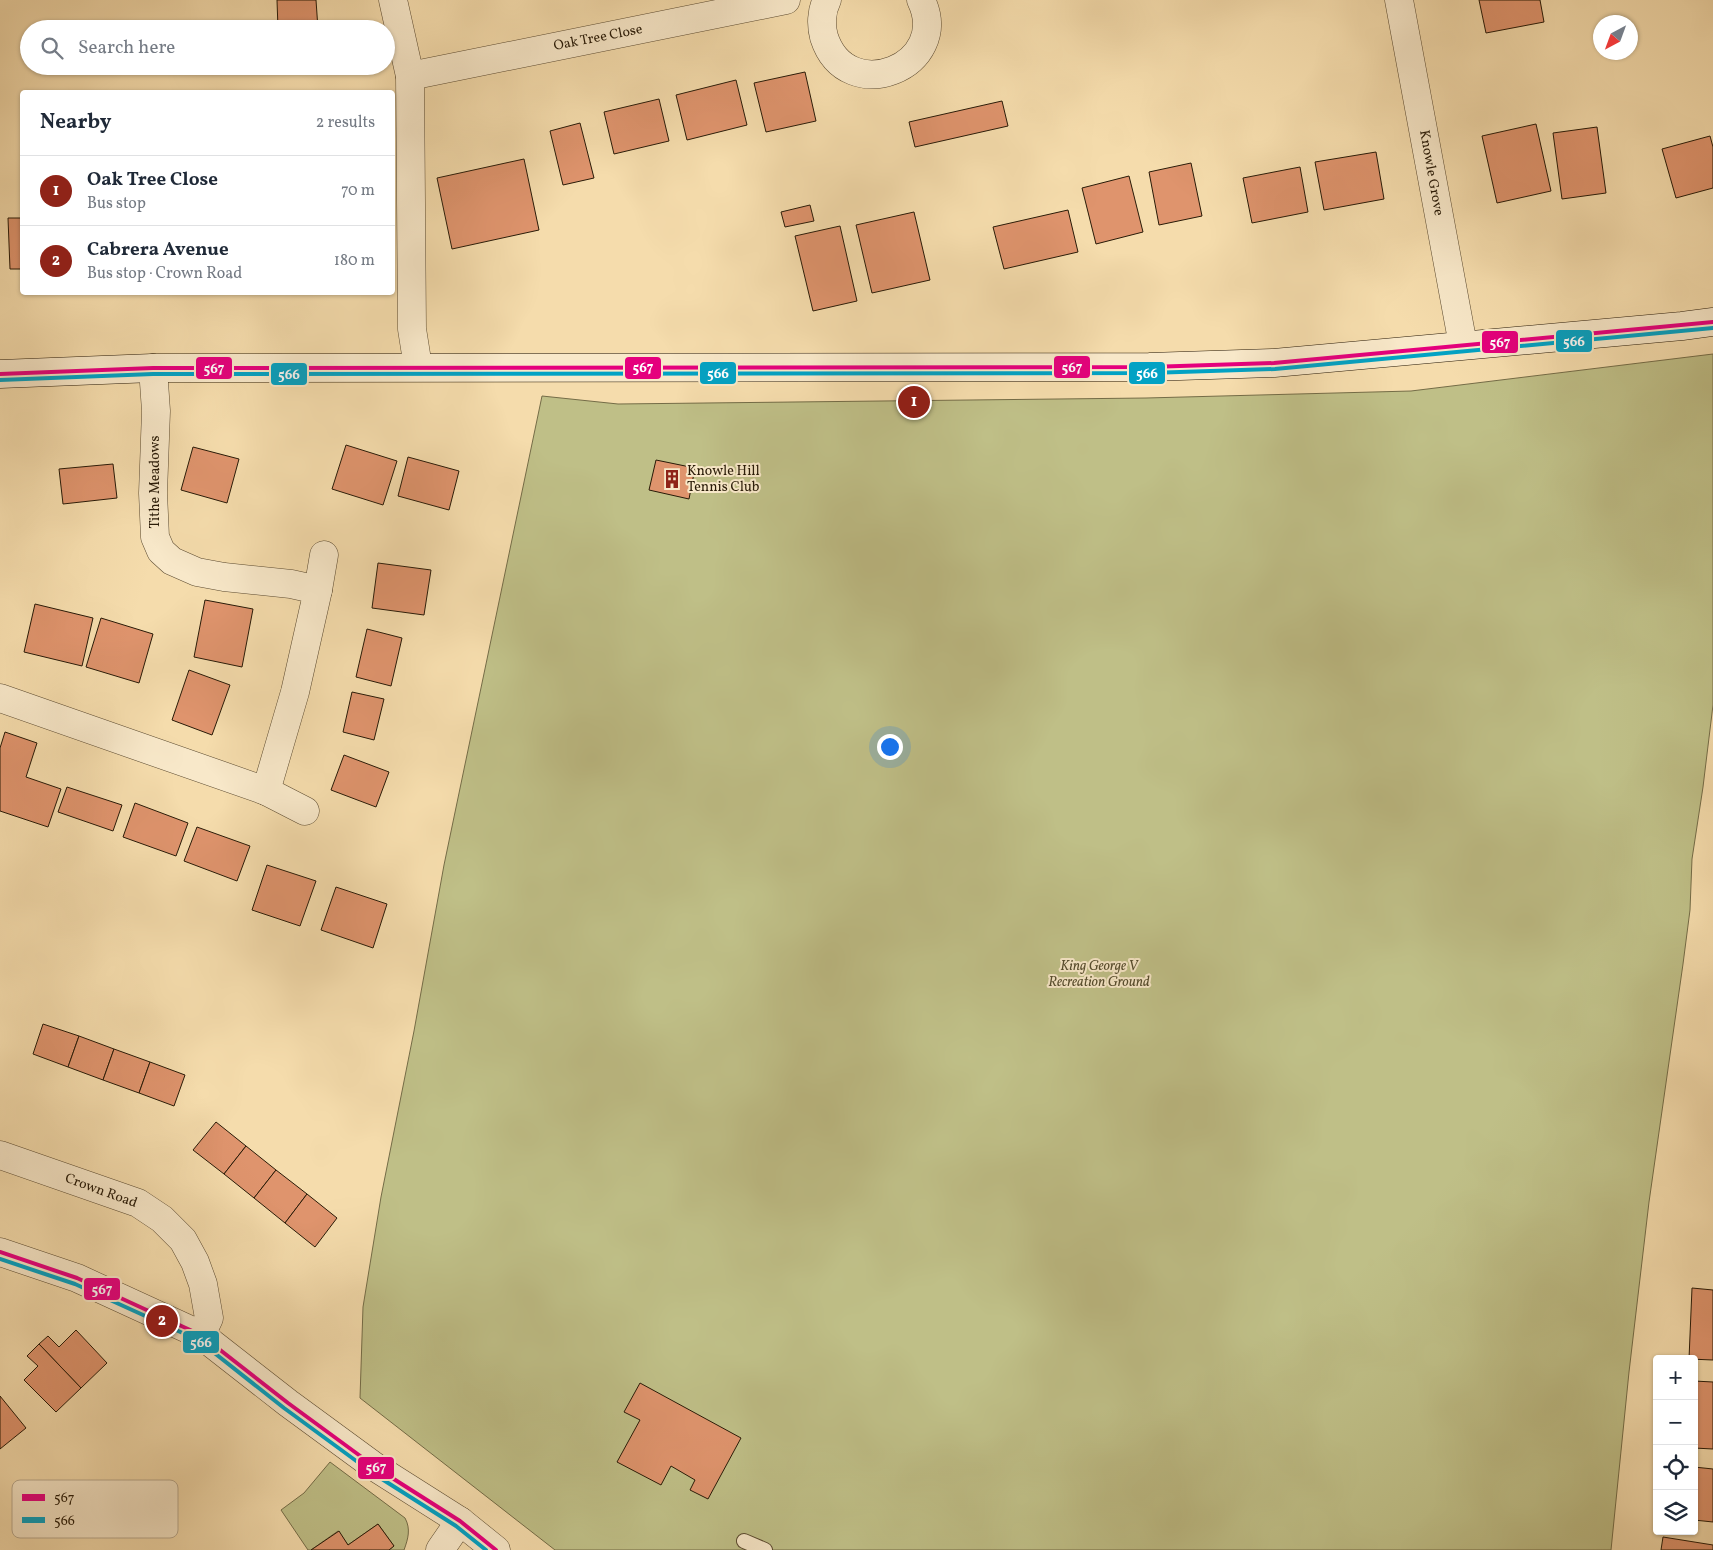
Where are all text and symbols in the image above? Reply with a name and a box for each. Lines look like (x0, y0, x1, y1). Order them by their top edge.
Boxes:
north arrow (1593, 15, 1638, 60)
search box (20, 20, 395, 75)
street label: Oak Tree Close (552, 20, 644, 56)
icon: search (38, 34, 66, 62)
text: Search here (78, 35, 175, 61)
text: Nearby (40, 108, 111, 137)
text: 2 results (316, 112, 375, 134)
street label: Knowle Grove (1414, 129, 1448, 218)
text: Oak Tree Close (87, 167, 218, 193)
text: 1 (53, 180, 59, 202)
text: 70 m (341, 180, 375, 202)
text: Bus stop (87, 193, 146, 215)
text: Cabrera Avenue (87, 237, 229, 263)
text: 2 (52, 250, 60, 272)
text: 180 m (334, 250, 375, 272)
text: Bus stop · Crown Road (87, 263, 242, 285)
line badge: 566 (1555, 329, 1593, 353)
line badge: 567 (1481, 330, 1519, 354)
text: 566 (1563, 333, 1585, 352)
text: 567 (1489, 334, 1511, 353)
line badge: 567 (1053, 355, 1091, 379)
line badge: 567 (195, 356, 233, 380)
line badge: 567 (624, 356, 662, 380)
text: 567 (632, 359, 654, 378)
text: 567 (1061, 359, 1083, 378)
text: 567 (203, 360, 225, 379)
line badge: 566 (699, 361, 737, 385)
line badge: 566 (1128, 361, 1166, 385)
line badge: 566 (270, 362, 308, 386)
text: 566 (707, 365, 729, 384)
text: 566 (1136, 365, 1158, 384)
text: 566 (278, 366, 300, 385)
pin: 1 (898, 383, 930, 421)
street label: Tithe Meadows (146, 436, 165, 528)
place label: Knowle Hill Tennis Club (687, 462, 760, 497)
building icon: Knowle Hill Tennis Club (661, 468, 683, 490)
your location (877, 734, 903, 760)
park label: King George V Recreation Ground (1048, 957, 1150, 992)
street label: Crown Road (62, 1169, 140, 1213)
line badge: 567 (83, 1277, 121, 1301)
text: 567 (91, 1281, 113, 1300)
pin: 2 (146, 1302, 178, 1340)
line badge: 566 (182, 1330, 220, 1354)
text: 566 (190, 1334, 212, 1353)
map controls (1653, 1355, 1698, 1535)
button: + (1653, 1355, 1698, 1400)
button: − (1653, 1400, 1698, 1445)
button: locate (1653, 1445, 1698, 1490)
line badge: 567 (357, 1456, 395, 1480)
text: 567 (365, 1459, 387, 1478)
legend (12, 1480, 178, 1538)
text: 567 (54, 1489, 75, 1508)
button: layers (1653, 1490, 1698, 1535)
text: 566 (54, 1512, 75, 1531)

